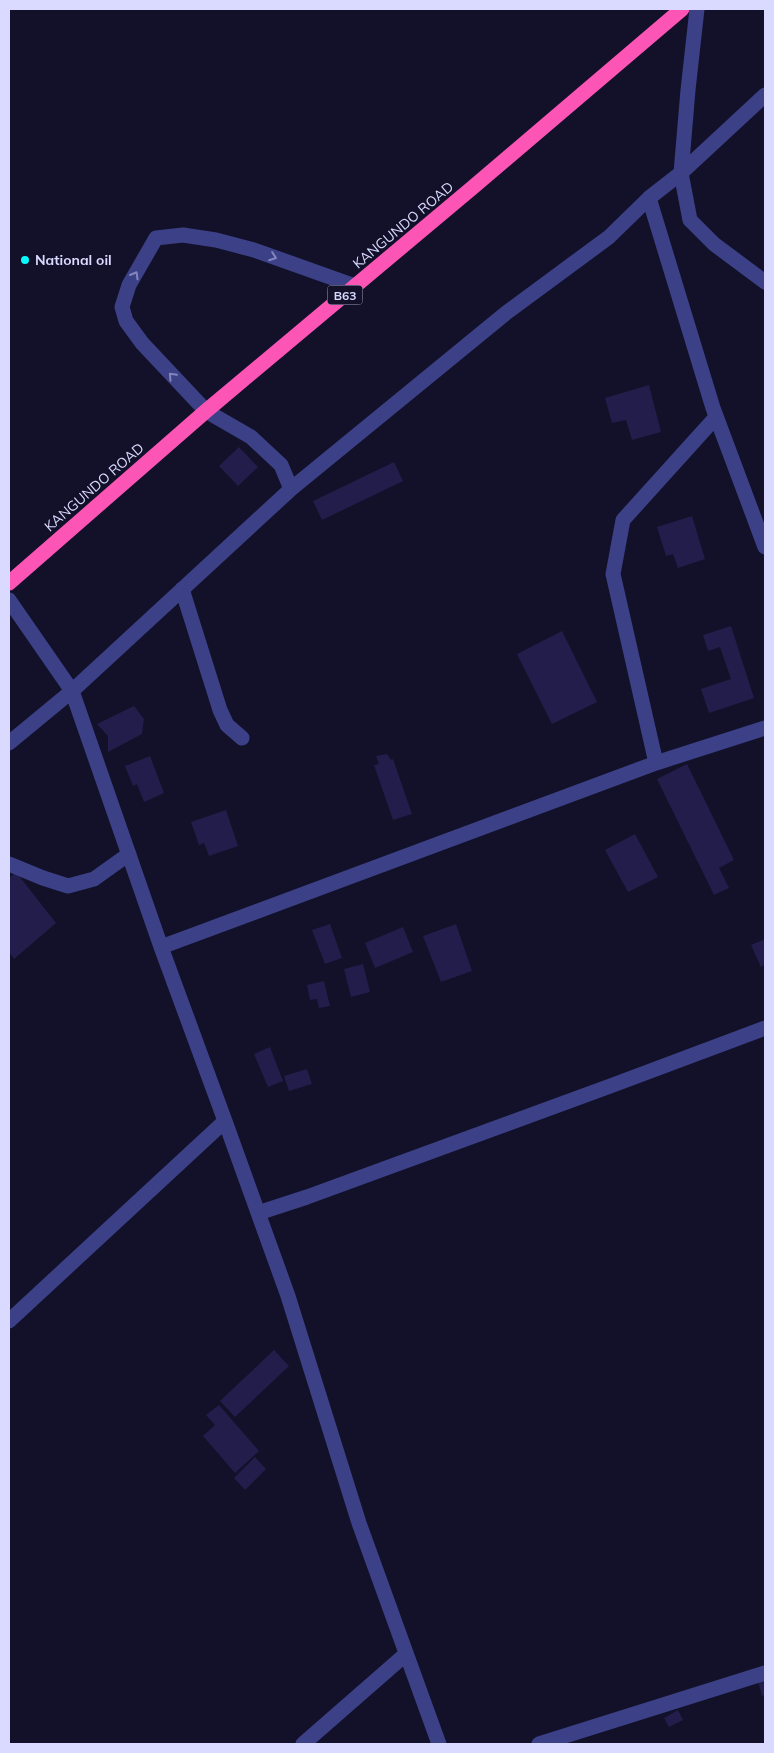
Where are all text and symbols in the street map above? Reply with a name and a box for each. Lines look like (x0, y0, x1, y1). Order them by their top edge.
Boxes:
street label: KANGUNDO ROAD (349, 178, 457, 272)
place label: National oil (35, 251, 112, 269)
one-way arrow (269, 251, 277, 261)
marker: National oil (19, 254, 31, 266)
one-way arrow (128, 271, 138, 280)
road number: B63 (328, 286, 362, 304)
one-way arrow (169, 372, 178, 381)
street label: KANGUNDO ROAD (41, 439, 147, 535)

